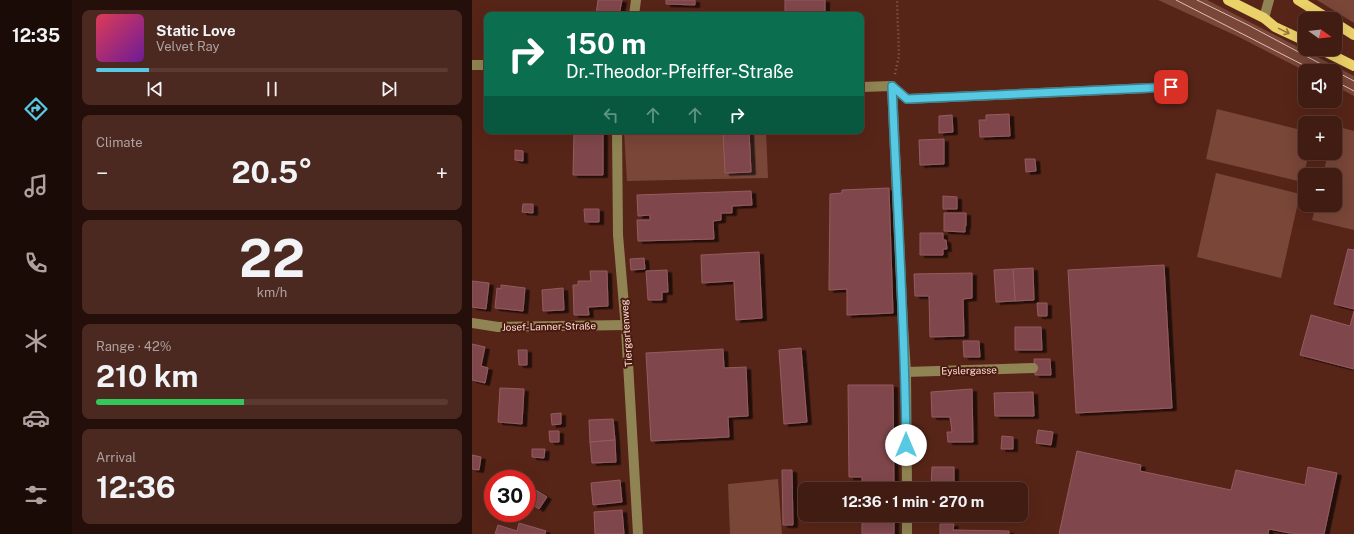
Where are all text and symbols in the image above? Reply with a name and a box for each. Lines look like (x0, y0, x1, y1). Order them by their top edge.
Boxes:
north arrow (1298, 12, 1342, 56)
map controls (1298, 12, 1342, 212)
text: Static Love (156, 22, 236, 39)
text: 12:35 (12, 25, 60, 46)
text: 150 m (566, 27, 646, 60)
icon: right (500, 28, 552, 80)
one-way arrow (1278, 28, 1290, 35)
text: Velvet Ray (156, 39, 220, 54)
text: Dr.-Theodor-Pfeiffer-Straße (566, 61, 794, 82)
button: sound (1298, 64, 1342, 108)
pin (1154, 70, 1188, 104)
icon: arrive (1160, 76, 1182, 98)
icon: previous (144, 78, 166, 100)
icon: pause (261, 78, 283, 100)
icon: next (378, 78, 400, 100)
icon: directions (22, 95, 50, 123)
icon: left (600, 104, 622, 126)
icon: ahead (642, 104, 664, 126)
icon: ahead (684, 104, 706, 126)
icon: right (726, 104, 748, 126)
button: + (1298, 116, 1342, 160)
text: Climate (96, 135, 143, 150)
text: 20.5° (232, 154, 312, 190)
text: − (96, 160, 108, 186)
text: + (436, 160, 448, 186)
button: − (1298, 168, 1342, 212)
icon: music (22, 172, 50, 200)
text: 22 (239, 228, 305, 289)
icon: phone (22, 249, 50, 277)
text: km/h (257, 285, 287, 300)
street label: Tiergartenweg (618, 299, 634, 367)
street label: Josef-Lanner-Straße (502, 319, 597, 333)
icon: climate (22, 327, 50, 355)
text: Range · 42% (96, 339, 171, 354)
text: 210 km (96, 358, 198, 394)
street label: Eyslergasse (941, 364, 997, 376)
icon: car (22, 404, 50, 432)
position arrow (885, 424, 927, 466)
text: Arrival (96, 450, 136, 465)
text: 12:36 (96, 469, 176, 505)
speed limit sign: 30 (484, 470, 536, 522)
icon: filters (22, 481, 50, 509)
text: 12:36 · 1 min · 270 m (842, 493, 984, 510)

